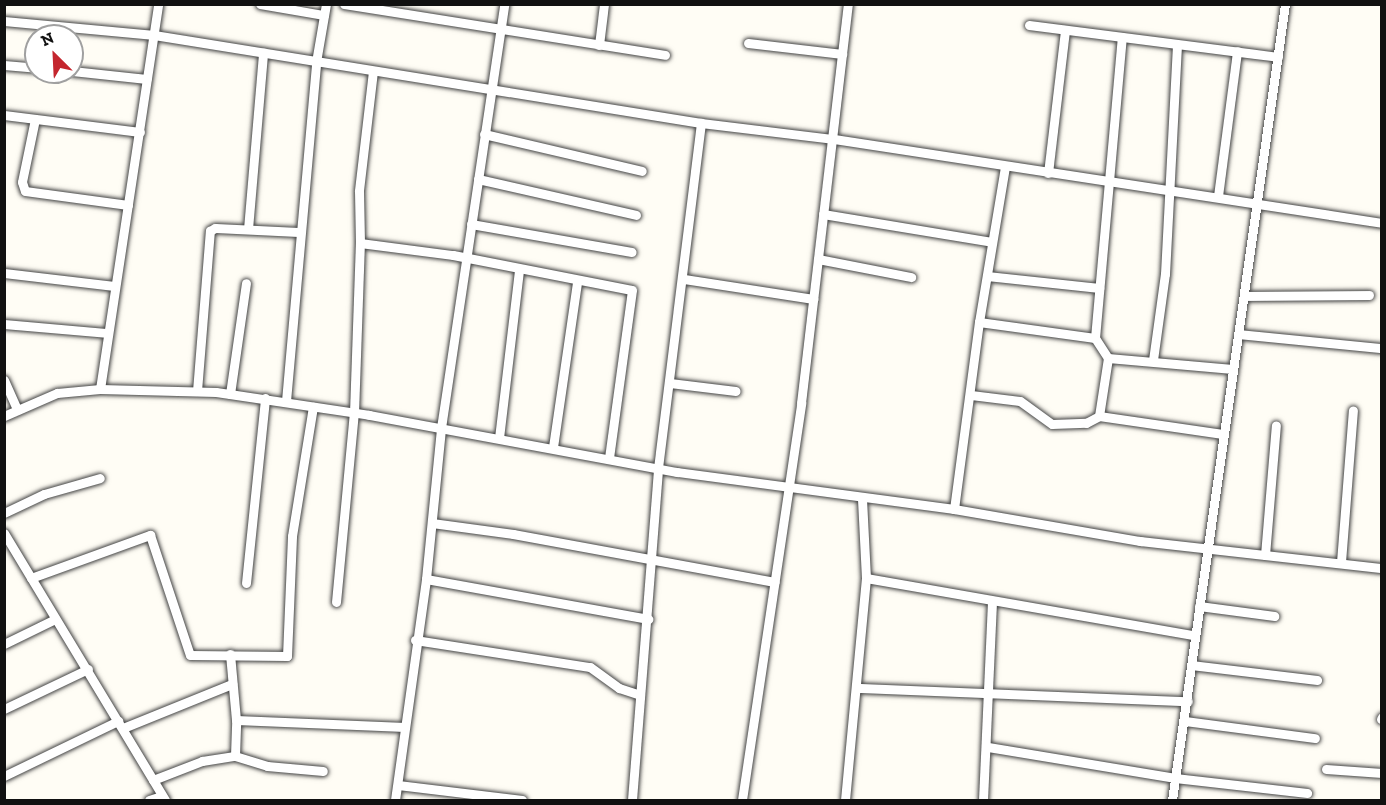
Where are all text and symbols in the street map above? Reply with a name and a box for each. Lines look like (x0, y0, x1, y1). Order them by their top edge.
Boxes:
north arrow (24, 24, 84, 84)
text: N (38, 28, 57, 50)

